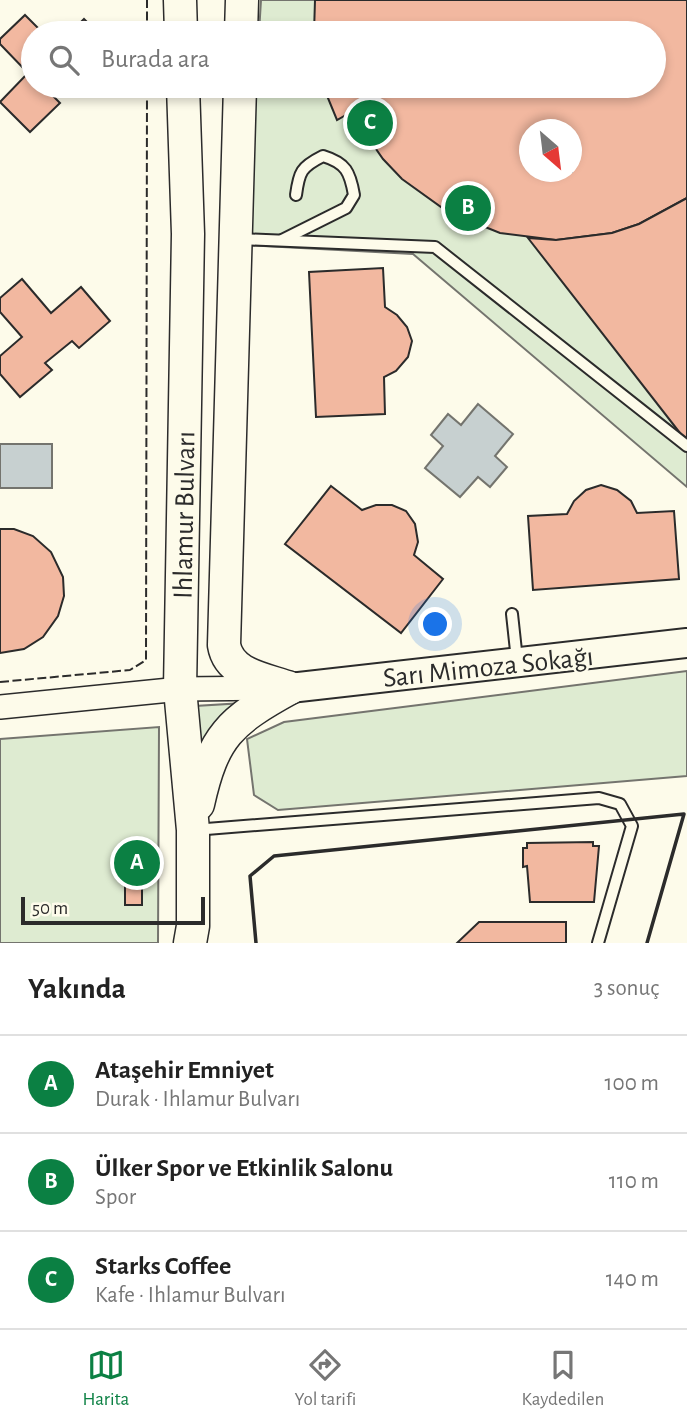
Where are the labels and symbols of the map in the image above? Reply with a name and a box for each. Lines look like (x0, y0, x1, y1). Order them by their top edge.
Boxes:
pin: C (347, 97, 393, 149)
north arrow (519, 119, 582, 182)
pin: B (445, 182, 491, 234)
street label: Ihlamur Bulvarı (170, 431, 200, 599)
your location (418, 607, 452, 641)
street label: Sarı Mimoza Sokağı (382, 643, 595, 693)
pin: A (114, 837, 160, 889)
scale bar (21, 894, 205, 926)

